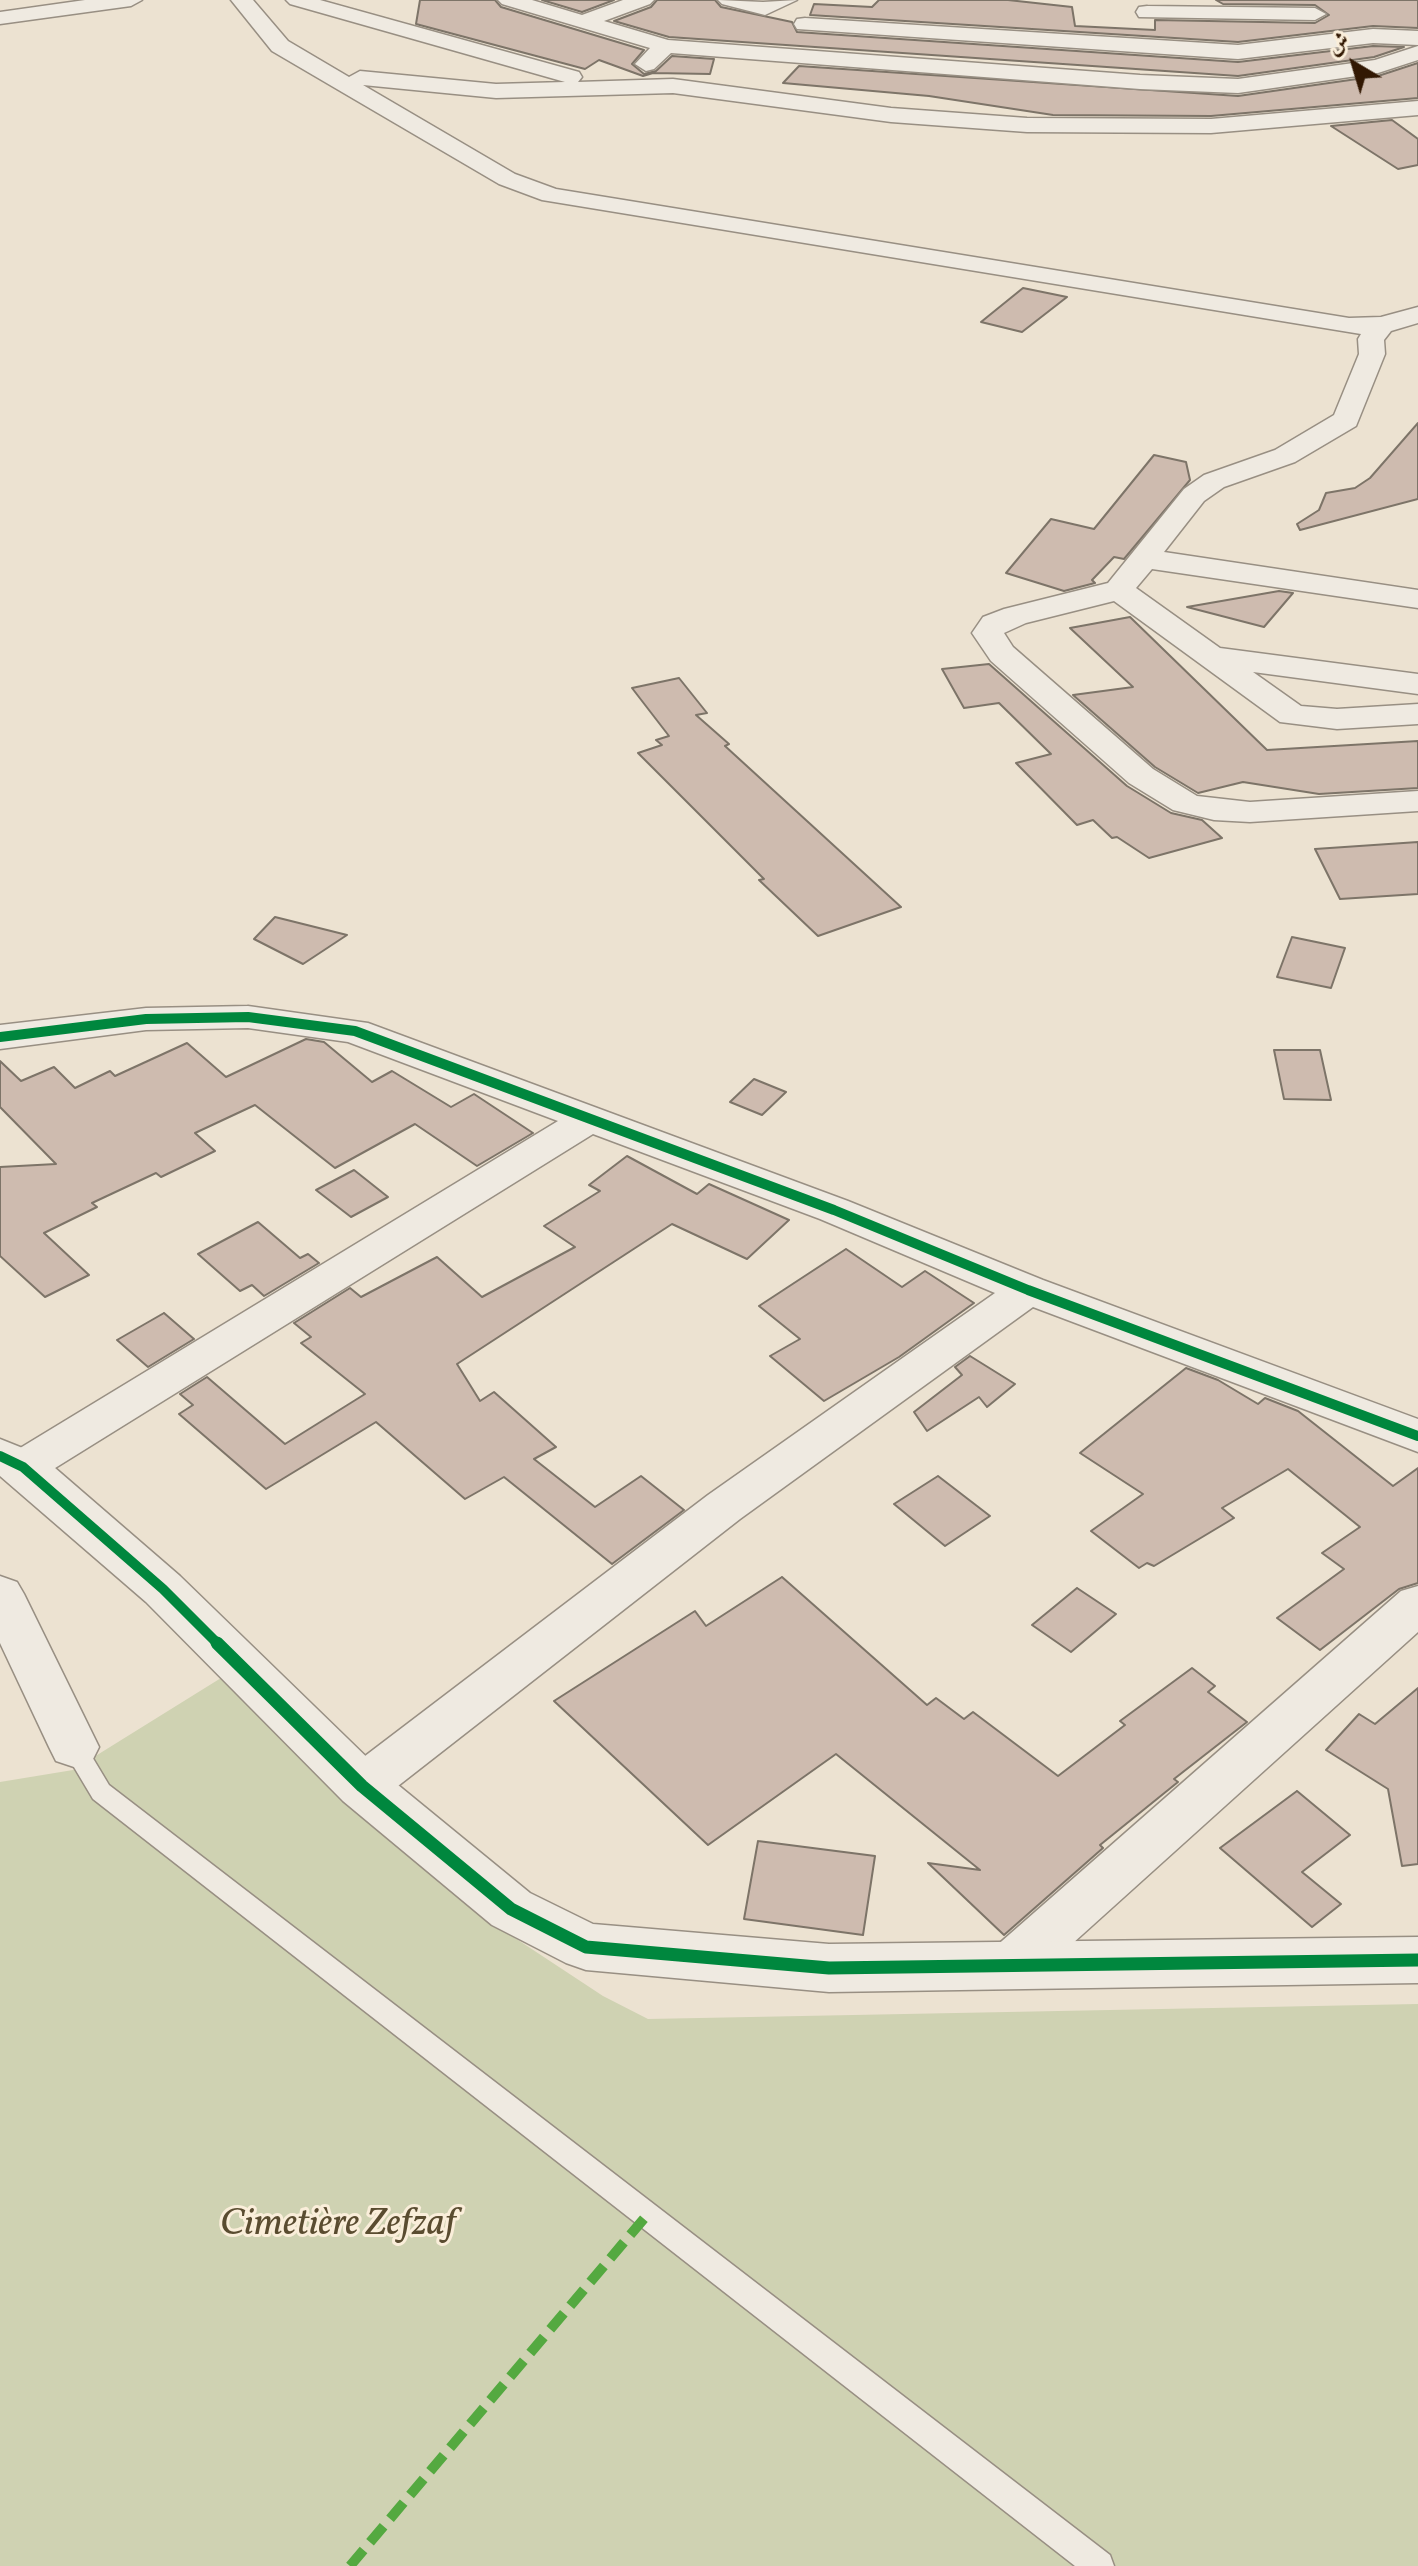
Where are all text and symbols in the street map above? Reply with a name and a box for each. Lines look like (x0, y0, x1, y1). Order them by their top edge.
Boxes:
north arrow (1314, 24, 1394, 104)
text: ش (1321, 26, 1357, 64)
park label: Cimetière Zefzaf (220, 2204, 456, 2250)

